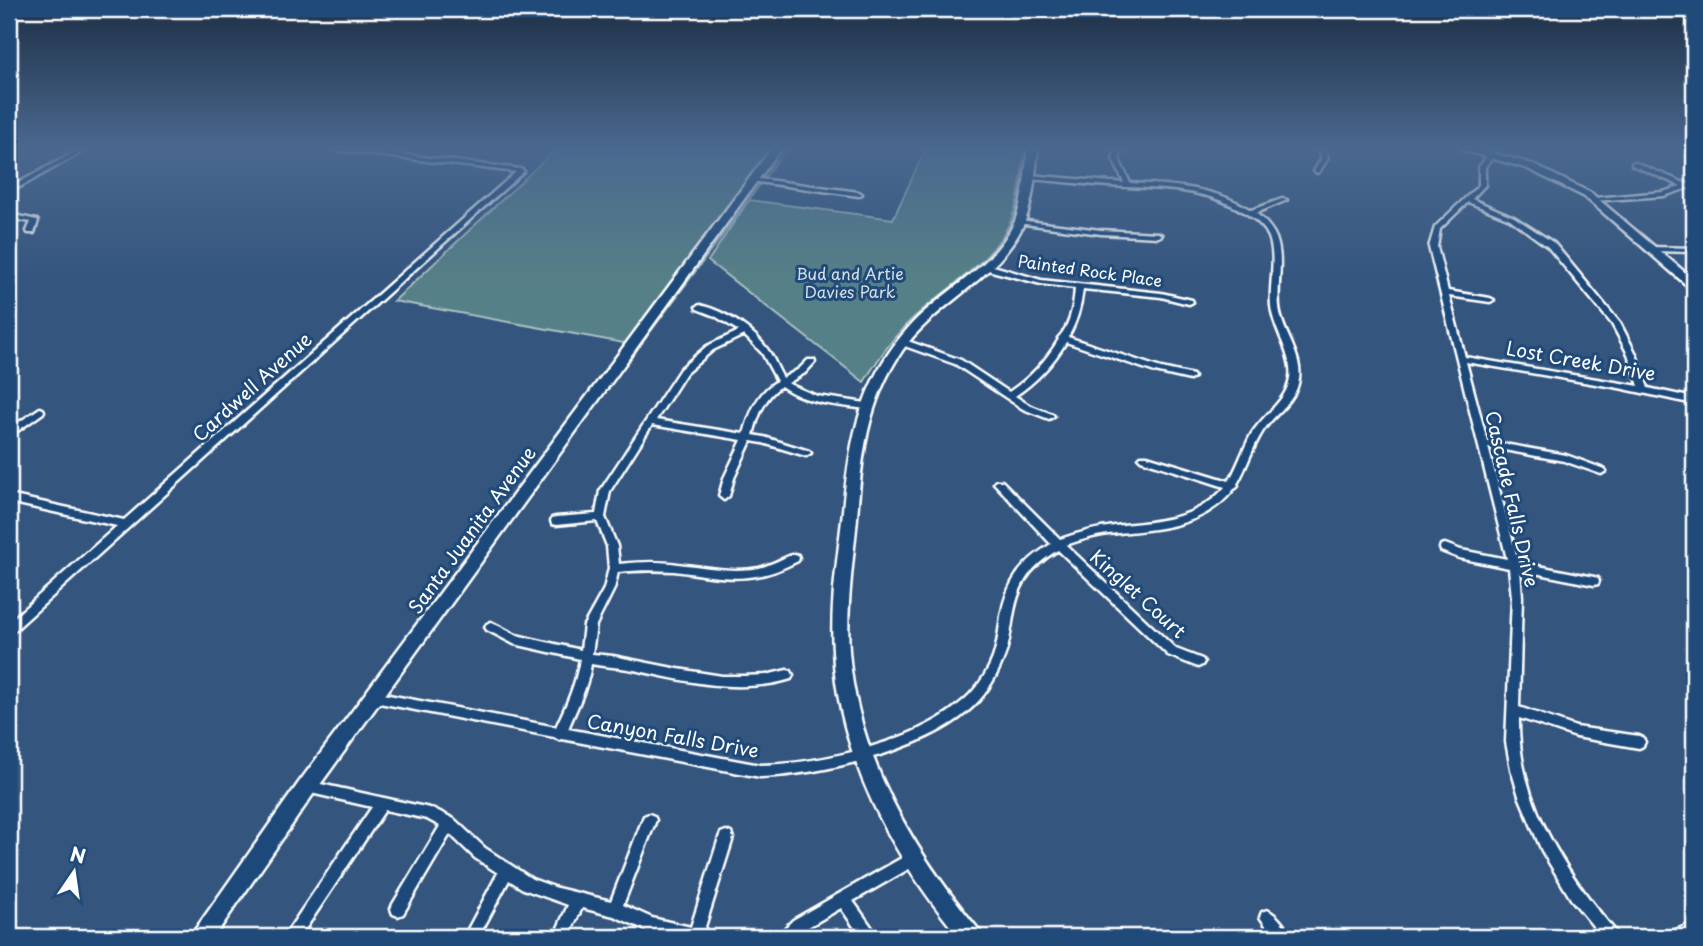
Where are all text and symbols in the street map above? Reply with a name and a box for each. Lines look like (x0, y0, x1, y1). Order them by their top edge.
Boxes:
street label: Painted Rock Place (1016, 248, 1164, 292)
park label: Bud and Artie Davies Park (796, 261, 904, 303)
street label: Cardwell Avenue (186, 325, 317, 447)
street label: Lost Creek Drive (1504, 333, 1658, 387)
street label: Cascade Falls Drive (1479, 408, 1547, 590)
street label: Santa Juanita Avenue (401, 440, 542, 619)
street label: Kinglet Court (1084, 542, 1193, 644)
street label: Canyon Falls Drive (585, 706, 761, 764)
north arrow (38, 838, 108, 908)
text: N (68, 839, 89, 870)

